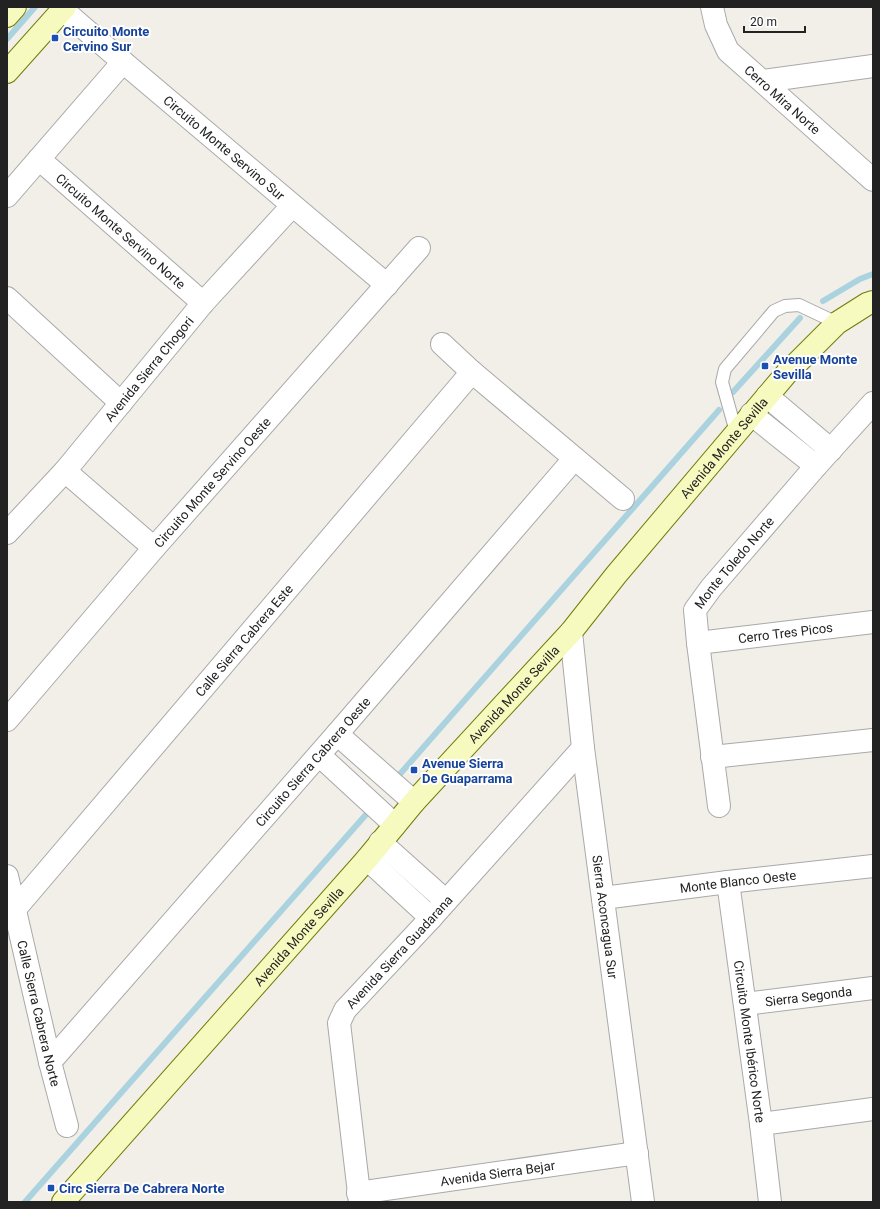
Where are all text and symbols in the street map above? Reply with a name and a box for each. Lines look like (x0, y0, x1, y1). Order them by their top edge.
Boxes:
scale bar (744, 8, 805, 34)
text: 20 m (750, 15, 777, 29)
place label: Circuito Monte Cervino Sur (63, 24, 149, 54)
marker: Circuito Monte Cervino Sur (50, 33, 60, 43)
street label: Cerro Mira Norte (741, 62, 823, 138)
street label: Circuito Monte Servino Sur (160, 93, 288, 204)
street label: Circuito Monte Servino Norte (53, 170, 188, 292)
street label: Avenida Sierra Chogori (102, 314, 197, 425)
place label: Avenue Monte Sevilla (773, 352, 857, 382)
marker: Avenue Monte Sevilla (760, 361, 770, 371)
street label: Avenida Monte Sevilla (677, 395, 771, 501)
street label: Circuito Monte Servino Oeste (151, 414, 274, 551)
street label: Monte Toledo Norte (692, 514, 777, 612)
street label: Calle Sierra Cabrera Este (192, 581, 296, 700)
street label: Cerro Tres Picos (737, 620, 834, 646)
street label: Avenida Monte Sevilla (465, 643, 563, 746)
street label: Circuito Sierra Cabrera Oeste (253, 694, 374, 830)
place label: Avenue Sierra De Guaparrama (422, 756, 513, 786)
marker: Avenue Sierra De Guaparrama (409, 765, 419, 775)
street label: Sierra Aconcagua Sur (589, 854, 621, 980)
street label: Monte Blanco Oeste (679, 868, 797, 896)
street label: Avenida Monte Sevilla (251, 884, 347, 989)
street label: Avenida Sierra Guadarana (343, 892, 456, 1012)
street label: Calle Sierra Cabrera Norte (14, 939, 63, 1088)
street label: Circuito Monte Ibérico Norte (731, 959, 768, 1124)
street label: Sierra Segonda (764, 984, 853, 1009)
street label: Avenida Sierra Bejar (439, 1158, 557, 1189)
place label: Circ Sierra De Cabrera Norte (59, 1181, 224, 1196)
marker: Circ Sierra De Cabrera Norte (46, 1183, 56, 1193)

